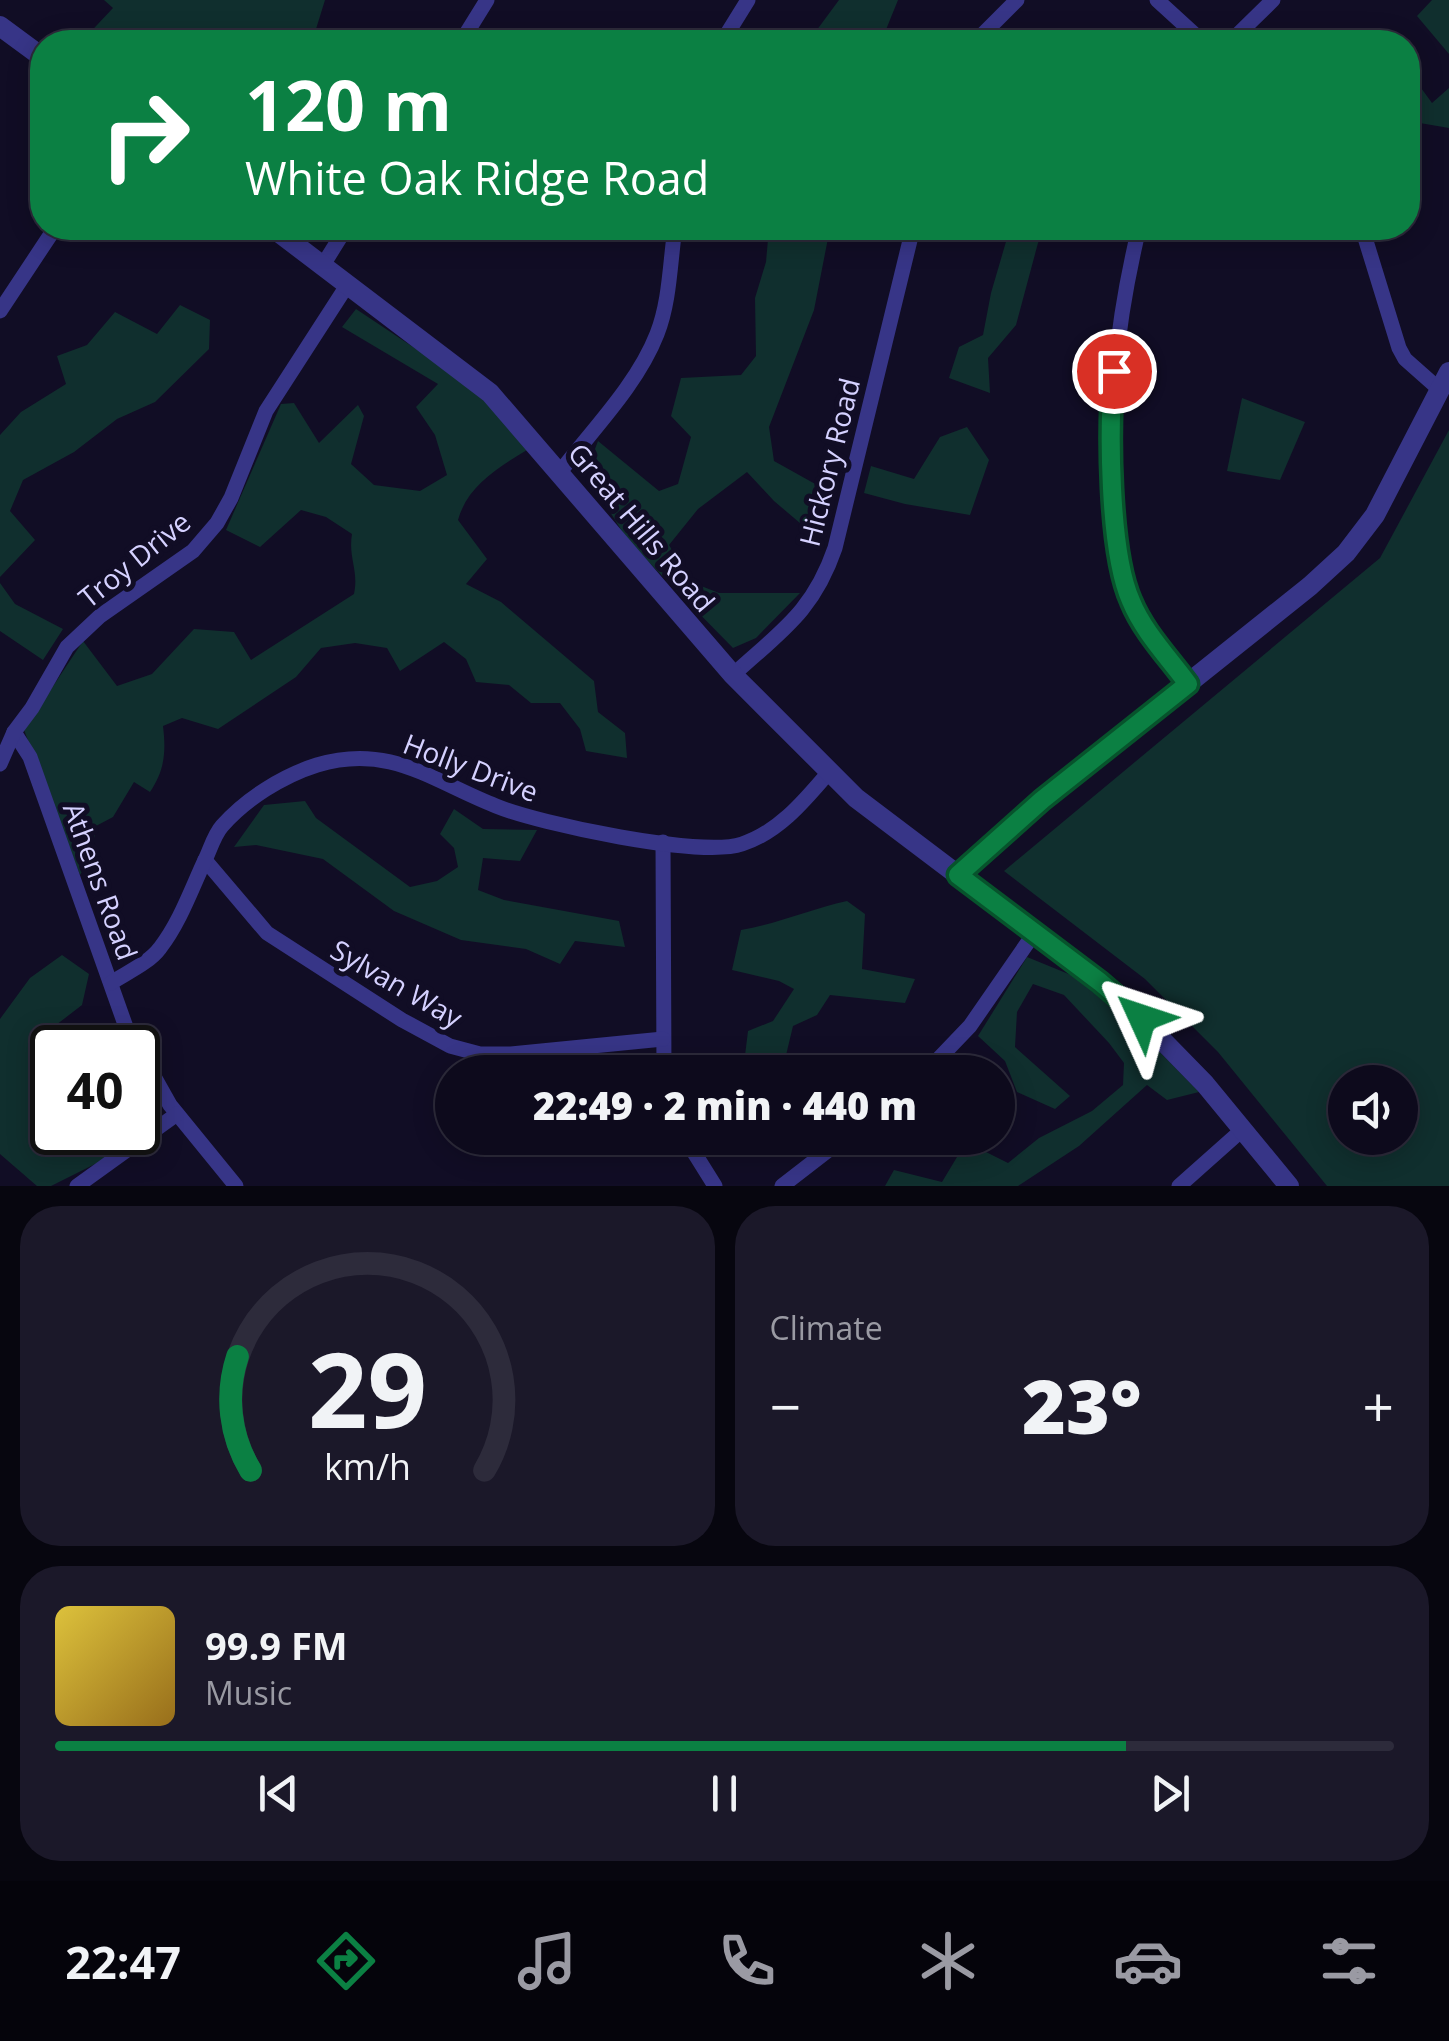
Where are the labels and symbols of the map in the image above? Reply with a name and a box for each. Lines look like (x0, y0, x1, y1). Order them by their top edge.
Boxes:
pin (1072, 329, 1157, 414)
street label: Hickory Road (790, 374, 868, 550)
street label: Great Hills Road (560, 434, 724, 620)
street label: Troy Drive (70, 502, 198, 616)
street label: Holly Drive (398, 724, 544, 810)
street label: Athens Road (55, 797, 147, 965)
street label: Sylvan Way (324, 930, 471, 1036)
position arrow (1090, 966, 1194, 1070)
speed limit sign: 40 (30, 1025, 160, 1155)

